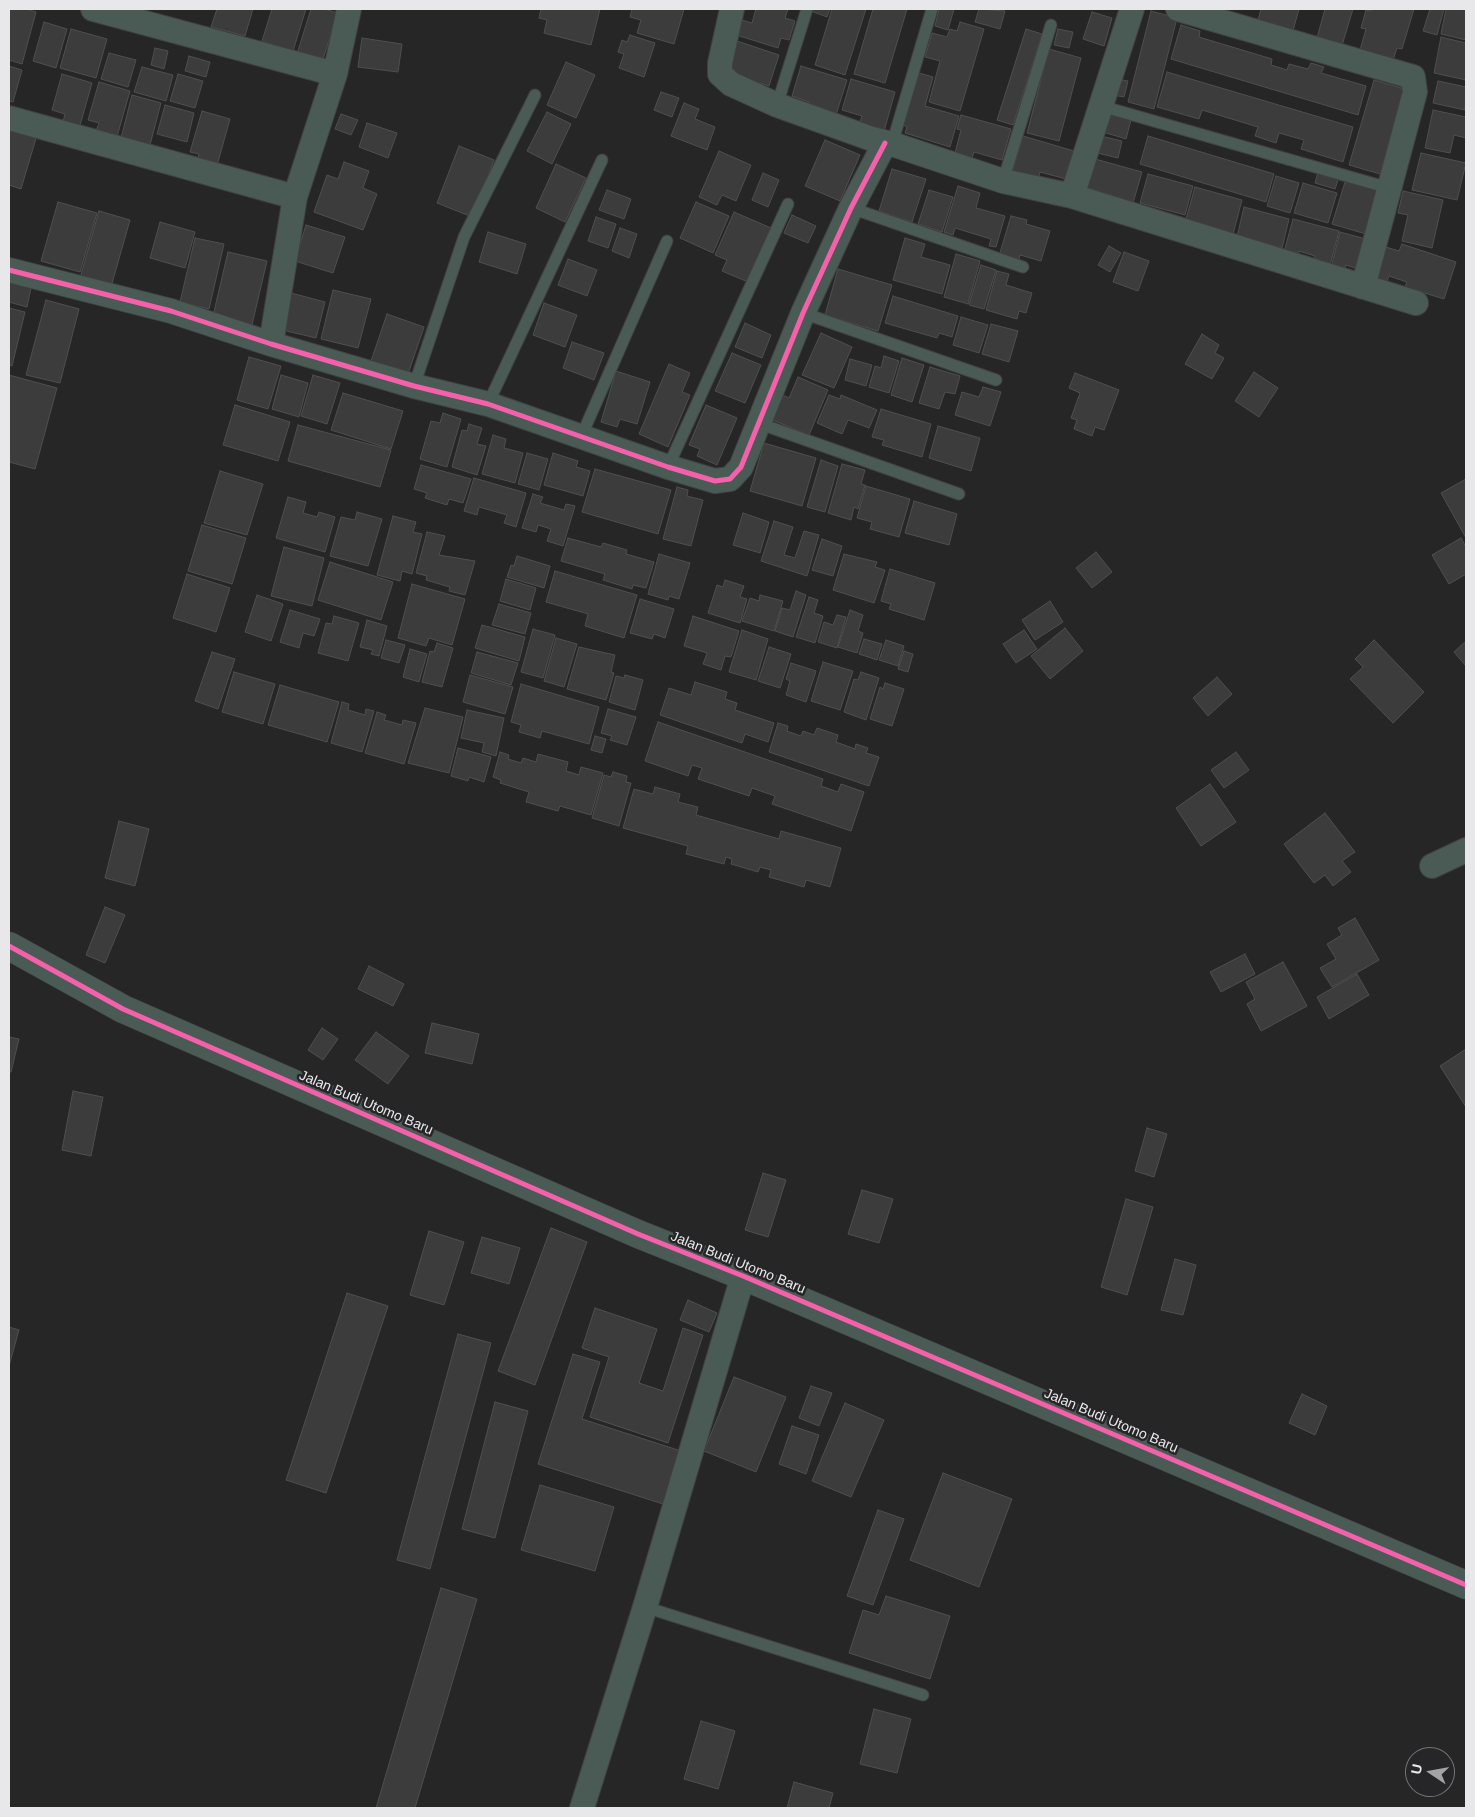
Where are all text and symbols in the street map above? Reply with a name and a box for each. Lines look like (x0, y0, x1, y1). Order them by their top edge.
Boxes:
street label: Jalan Budi Utomo Baru (296, 1067, 436, 1139)
street label: Jalan Budi Utomo Baru (668, 1228, 808, 1298)
street label: Jalan Budi Utomo Baru (1041, 1385, 1181, 1457)
north arrow (1405, 1747, 1455, 1797)
text: U (1407, 1762, 1425, 1776)

